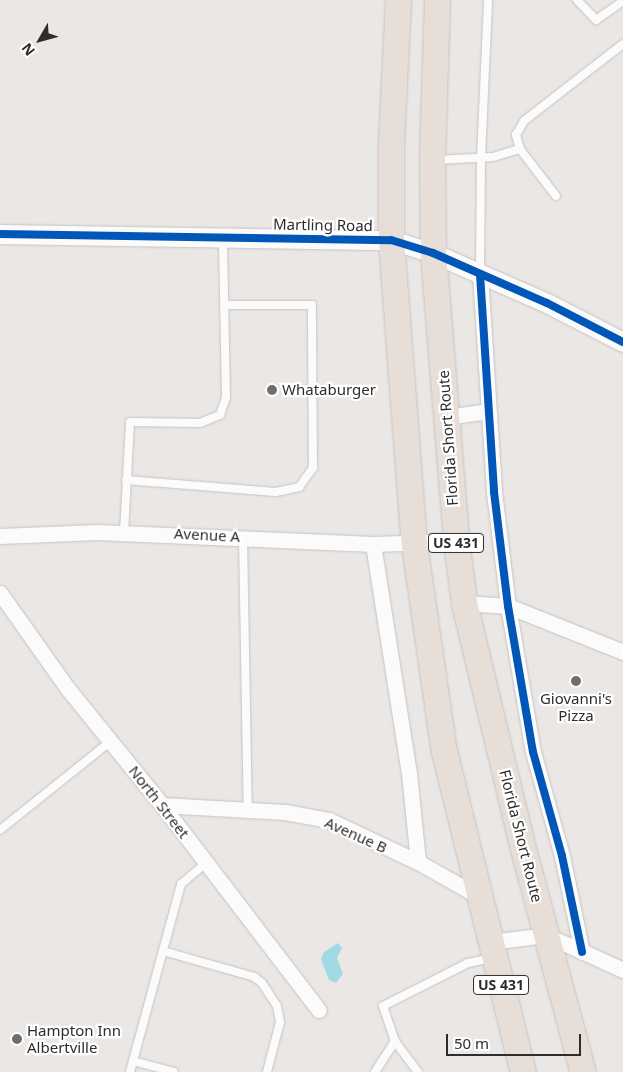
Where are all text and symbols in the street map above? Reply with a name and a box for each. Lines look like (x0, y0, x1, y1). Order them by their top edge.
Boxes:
north arrow (15, 15, 65, 65)
text: N (17, 39, 39, 60)
street label: Martling Road (273, 215, 373, 235)
street label: Florida Short Route (434, 370, 462, 506)
place label: Whataburger (282, 381, 376, 399)
marker: Whataburger (266, 384, 278, 396)
street label: Avenue A (173, 524, 241, 546)
road number: US 431 (427, 532, 485, 554)
marker: Giovanni's Pizza (570, 675, 582, 687)
place label: Giovanni's Pizza (540, 689, 612, 724)
street label: North Street (125, 762, 193, 842)
street label: Florida Short Route (496, 768, 546, 904)
street label: Avenue B (322, 813, 390, 857)
road number: US 431 (472, 974, 530, 996)
place label: Hampton Inn Albertville (27, 1021, 121, 1056)
scale bar (448, 1024, 583, 1056)
marker: Hampton Inn Albertville (11, 1033, 23, 1045)
text: 50 m (454, 1033, 489, 1053)

